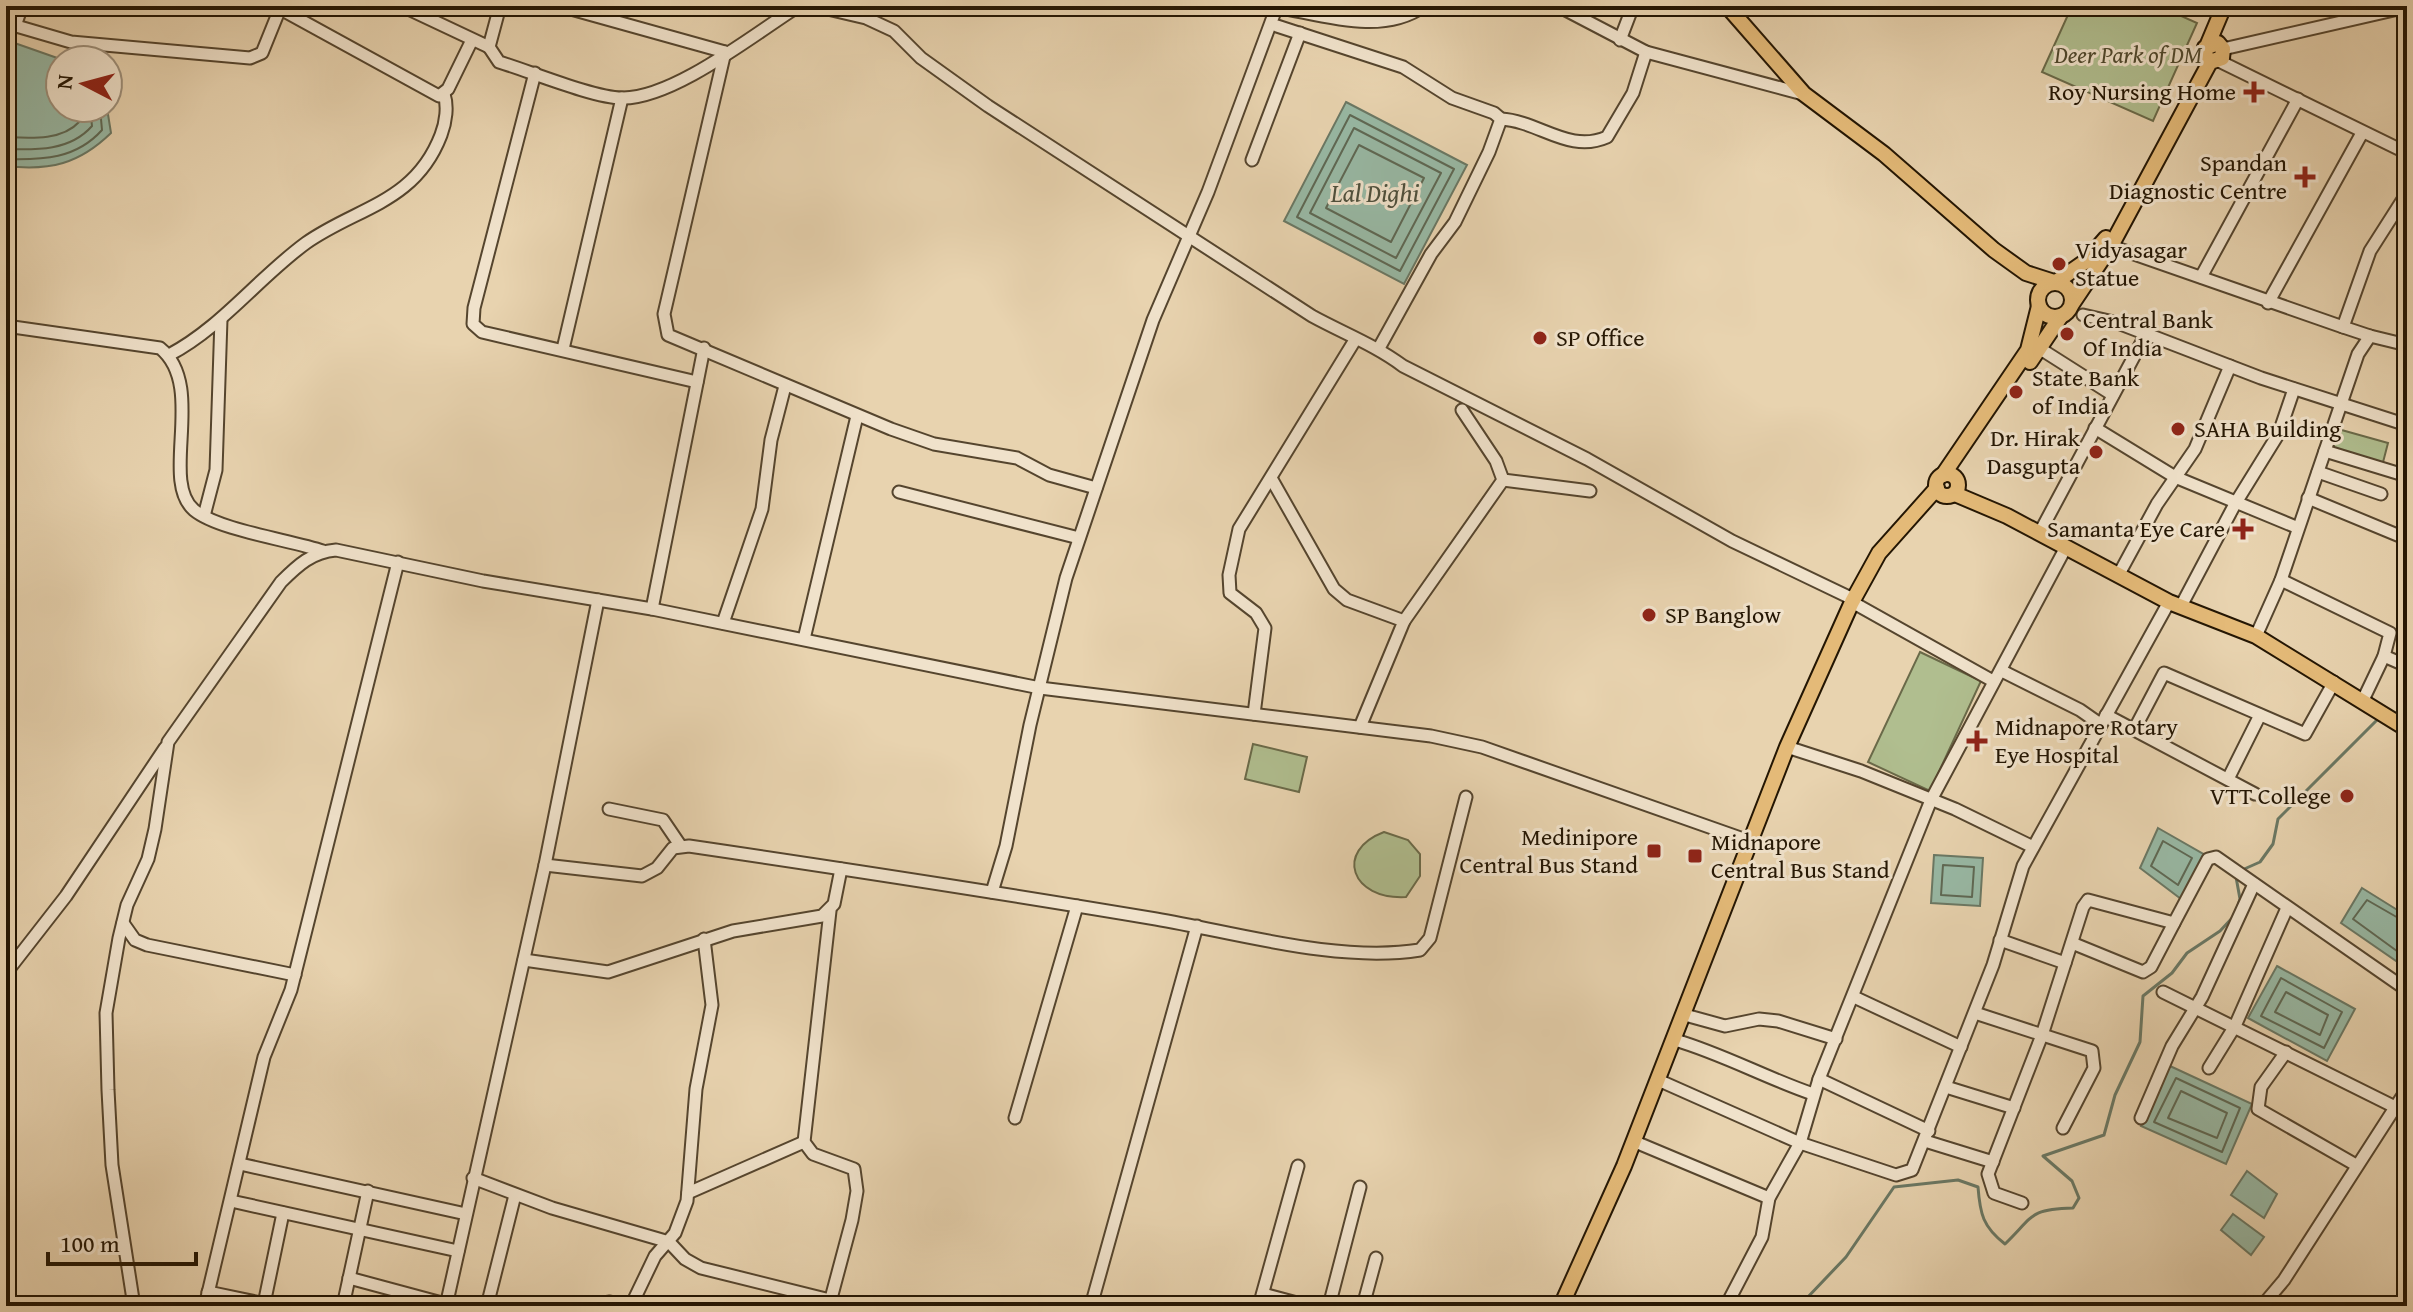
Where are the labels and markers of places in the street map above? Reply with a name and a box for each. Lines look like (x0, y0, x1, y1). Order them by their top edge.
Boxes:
place label: Roy Nursing Home (2048, 74, 2236, 109)
marker: Roy Nursing Home (2243, 81, 2265, 103)
place label: Spandan Diagnostic Centre (2109, 145, 2288, 208)
marker: Spandan Diagnostic Centre (2294, 166, 2316, 188)
place label: Vidyasagar Statue (2075, 232, 2187, 295)
marker: Vidyasagar Statue (2050, 255, 2068, 273)
place label: Central Bank Of India (2083, 302, 2214, 365)
place label: SP Office (1556, 320, 1645, 355)
marker: Central Bank Of India (2058, 325, 2076, 343)
marker: SP Office (1531, 329, 1549, 347)
place label: State Bank of India (2032, 360, 2140, 423)
marker: State Bank of India (2007, 383, 2025, 401)
place label: SAHA Building (2194, 411, 2341, 446)
place label: Dr. Hirak Dasgupta (1987, 420, 2081, 483)
marker: SAHA Building (2169, 420, 2187, 438)
marker: Dr. Hirak Dasgupta (2087, 443, 2105, 461)
place label: Samanta Eye Care (2047, 511, 2225, 546)
marker: Samanta Eye Care (2232, 518, 2254, 540)
place label: SP Banglow (1665, 597, 1781, 632)
marker: SP Banglow (1640, 606, 1658, 624)
place label: Midnapore Rotary Eye Hospital (1995, 709, 2178, 772)
marker: Midnapore Rotary Eye Hospital (1966, 730, 1988, 752)
place label: VTT College (2210, 778, 2331, 813)
marker: VTT College (2338, 787, 2356, 805)
place label: Medinipore Central Bus Stand (1460, 819, 1638, 882)
place label: Midnapore Central Bus Stand (1711, 824, 1890, 887)
marker: Medinipore Central Bus Stand (1645, 842, 1663, 860)
marker: Midnapore Central Bus Stand (1686, 847, 1704, 865)

